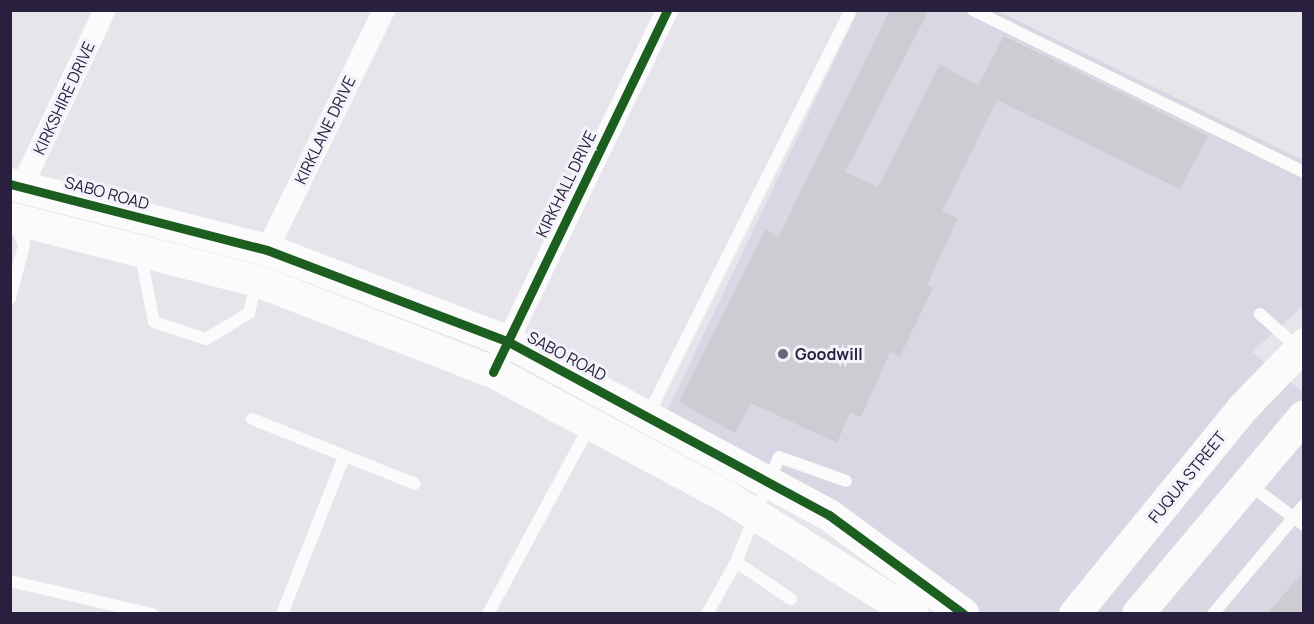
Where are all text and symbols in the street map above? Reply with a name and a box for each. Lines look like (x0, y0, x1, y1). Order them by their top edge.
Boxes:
street label: KIRKSHIRE DRIVE (29, 38, 99, 158)
street label: KIRKLANE DRIVE (291, 73, 359, 187)
street label: KIRKHALL DRIVE (532, 127, 600, 241)
street label: SABO ROAD (63, 172, 151, 214)
street label: SABO ROAD (524, 327, 610, 385)
place label: Goodwill (795, 344, 863, 364)
marker: Goodwill (776, 347, 790, 361)
street label: FUQUA STREET (1144, 427, 1230, 527)

